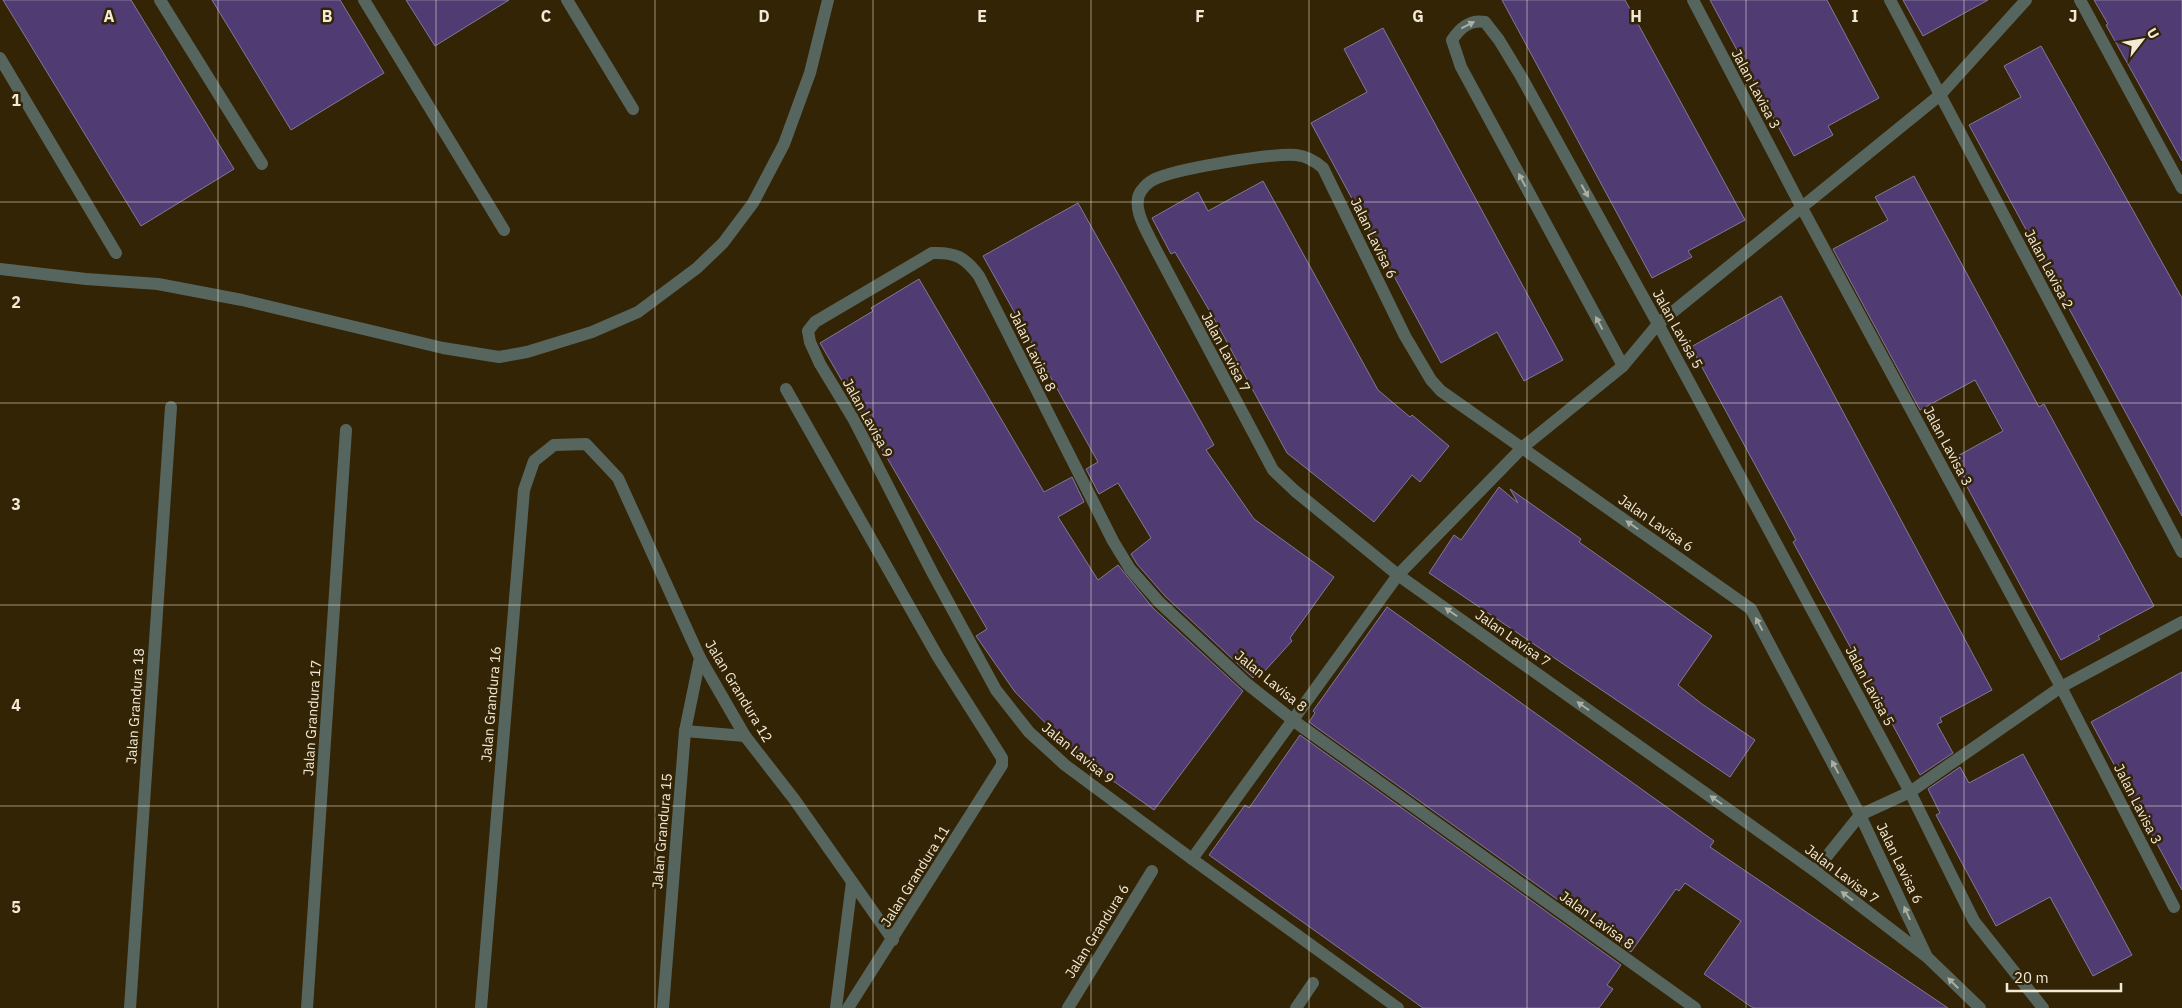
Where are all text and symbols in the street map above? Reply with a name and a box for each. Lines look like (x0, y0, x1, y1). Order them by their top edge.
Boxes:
text: A (104, 6, 115, 26)
text: B (322, 6, 333, 26)
text: C (541, 6, 551, 26)
text: D (758, 6, 770, 26)
text: E (977, 6, 987, 26)
text: F (1195, 6, 1205, 26)
text: G (1412, 6, 1424, 26)
text: H (1630, 6, 1642, 26)
text: I (1852, 6, 1859, 26)
text: J (2069, 6, 2077, 26)
north arrow (2117, 15, 2167, 65)
one-way arrow (1461, 21, 1475, 29)
text: U (2143, 25, 2163, 42)
street label: Jalan Lavisa 3 (1727, 46, 1785, 132)
text: 1 (11, 90, 21, 110)
one-way arrow (1518, 173, 1526, 187)
one-way arrow (1580, 184, 1589, 198)
street label: Jalan Lavisa 6 (1347, 195, 1401, 281)
street label: Jalan Lavisa 2 (2020, 226, 2078, 312)
street label: Jalan Lavisa 5 (1649, 286, 1707, 372)
text: 2 (11, 292, 21, 312)
street label: Jalan Lavisa 8 (1006, 308, 1060, 394)
street label: Jalan Lavisa 7 (1197, 309, 1255, 395)
one-way arrow (1595, 316, 1604, 330)
street label: Jalan Lavisa 9 (839, 375, 897, 461)
street label: Jalan Lavisa 3 (1919, 403, 1977, 489)
street label: Jalan Lavisa 6 (1615, 490, 1697, 556)
text: 3 (11, 494, 21, 514)
one-way arrow (1625, 520, 1639, 530)
street label: Jalan Lavisa 7 (1472, 605, 1554, 671)
one-way arrow (1444, 607, 1457, 617)
one-way arrow (1755, 617, 1763, 631)
street label: Jalan Grandura 12 (701, 637, 777, 745)
street label: Jalan Lavisa 5 (1841, 643, 1899, 729)
street label: Jalan Grandura 16 (477, 645, 505, 763)
street label: Jalan Lavisa 8 (1231, 646, 1311, 716)
street label: Jalan Grandura 18 (122, 647, 148, 765)
street label: Jalan Grandura 17 (299, 659, 325, 777)
text: 4 (11, 695, 21, 715)
one-way arrow (1576, 701, 1590, 711)
street label: Jalan Lavisa 9 (1038, 718, 1118, 788)
one-way arrow (1831, 760, 1839, 775)
street label: Jalan Lavisa 3 (2110, 761, 2166, 847)
street label: Jalan Grandura 15 (648, 772, 676, 890)
one-way arrow (1709, 795, 1722, 805)
street label: Jalan Lavisa 6 (1873, 820, 1927, 906)
street label: Jalan Grandura 11 (877, 822, 953, 930)
street label: Jalan Lavisa 7 (1801, 840, 1883, 908)
street label: Jalan Grandura 6 (1061, 881, 1133, 981)
street label: Jalan Lavisa 8 (1556, 887, 1638, 953)
one-way arrow (1840, 891, 1854, 901)
text: 5 (11, 897, 21, 917)
one-way arrow (1903, 906, 1911, 920)
scale bar (2007, 960, 2121, 992)
text: 20 m (2014, 968, 2049, 987)
one-way arrow (1947, 977, 1959, 989)

